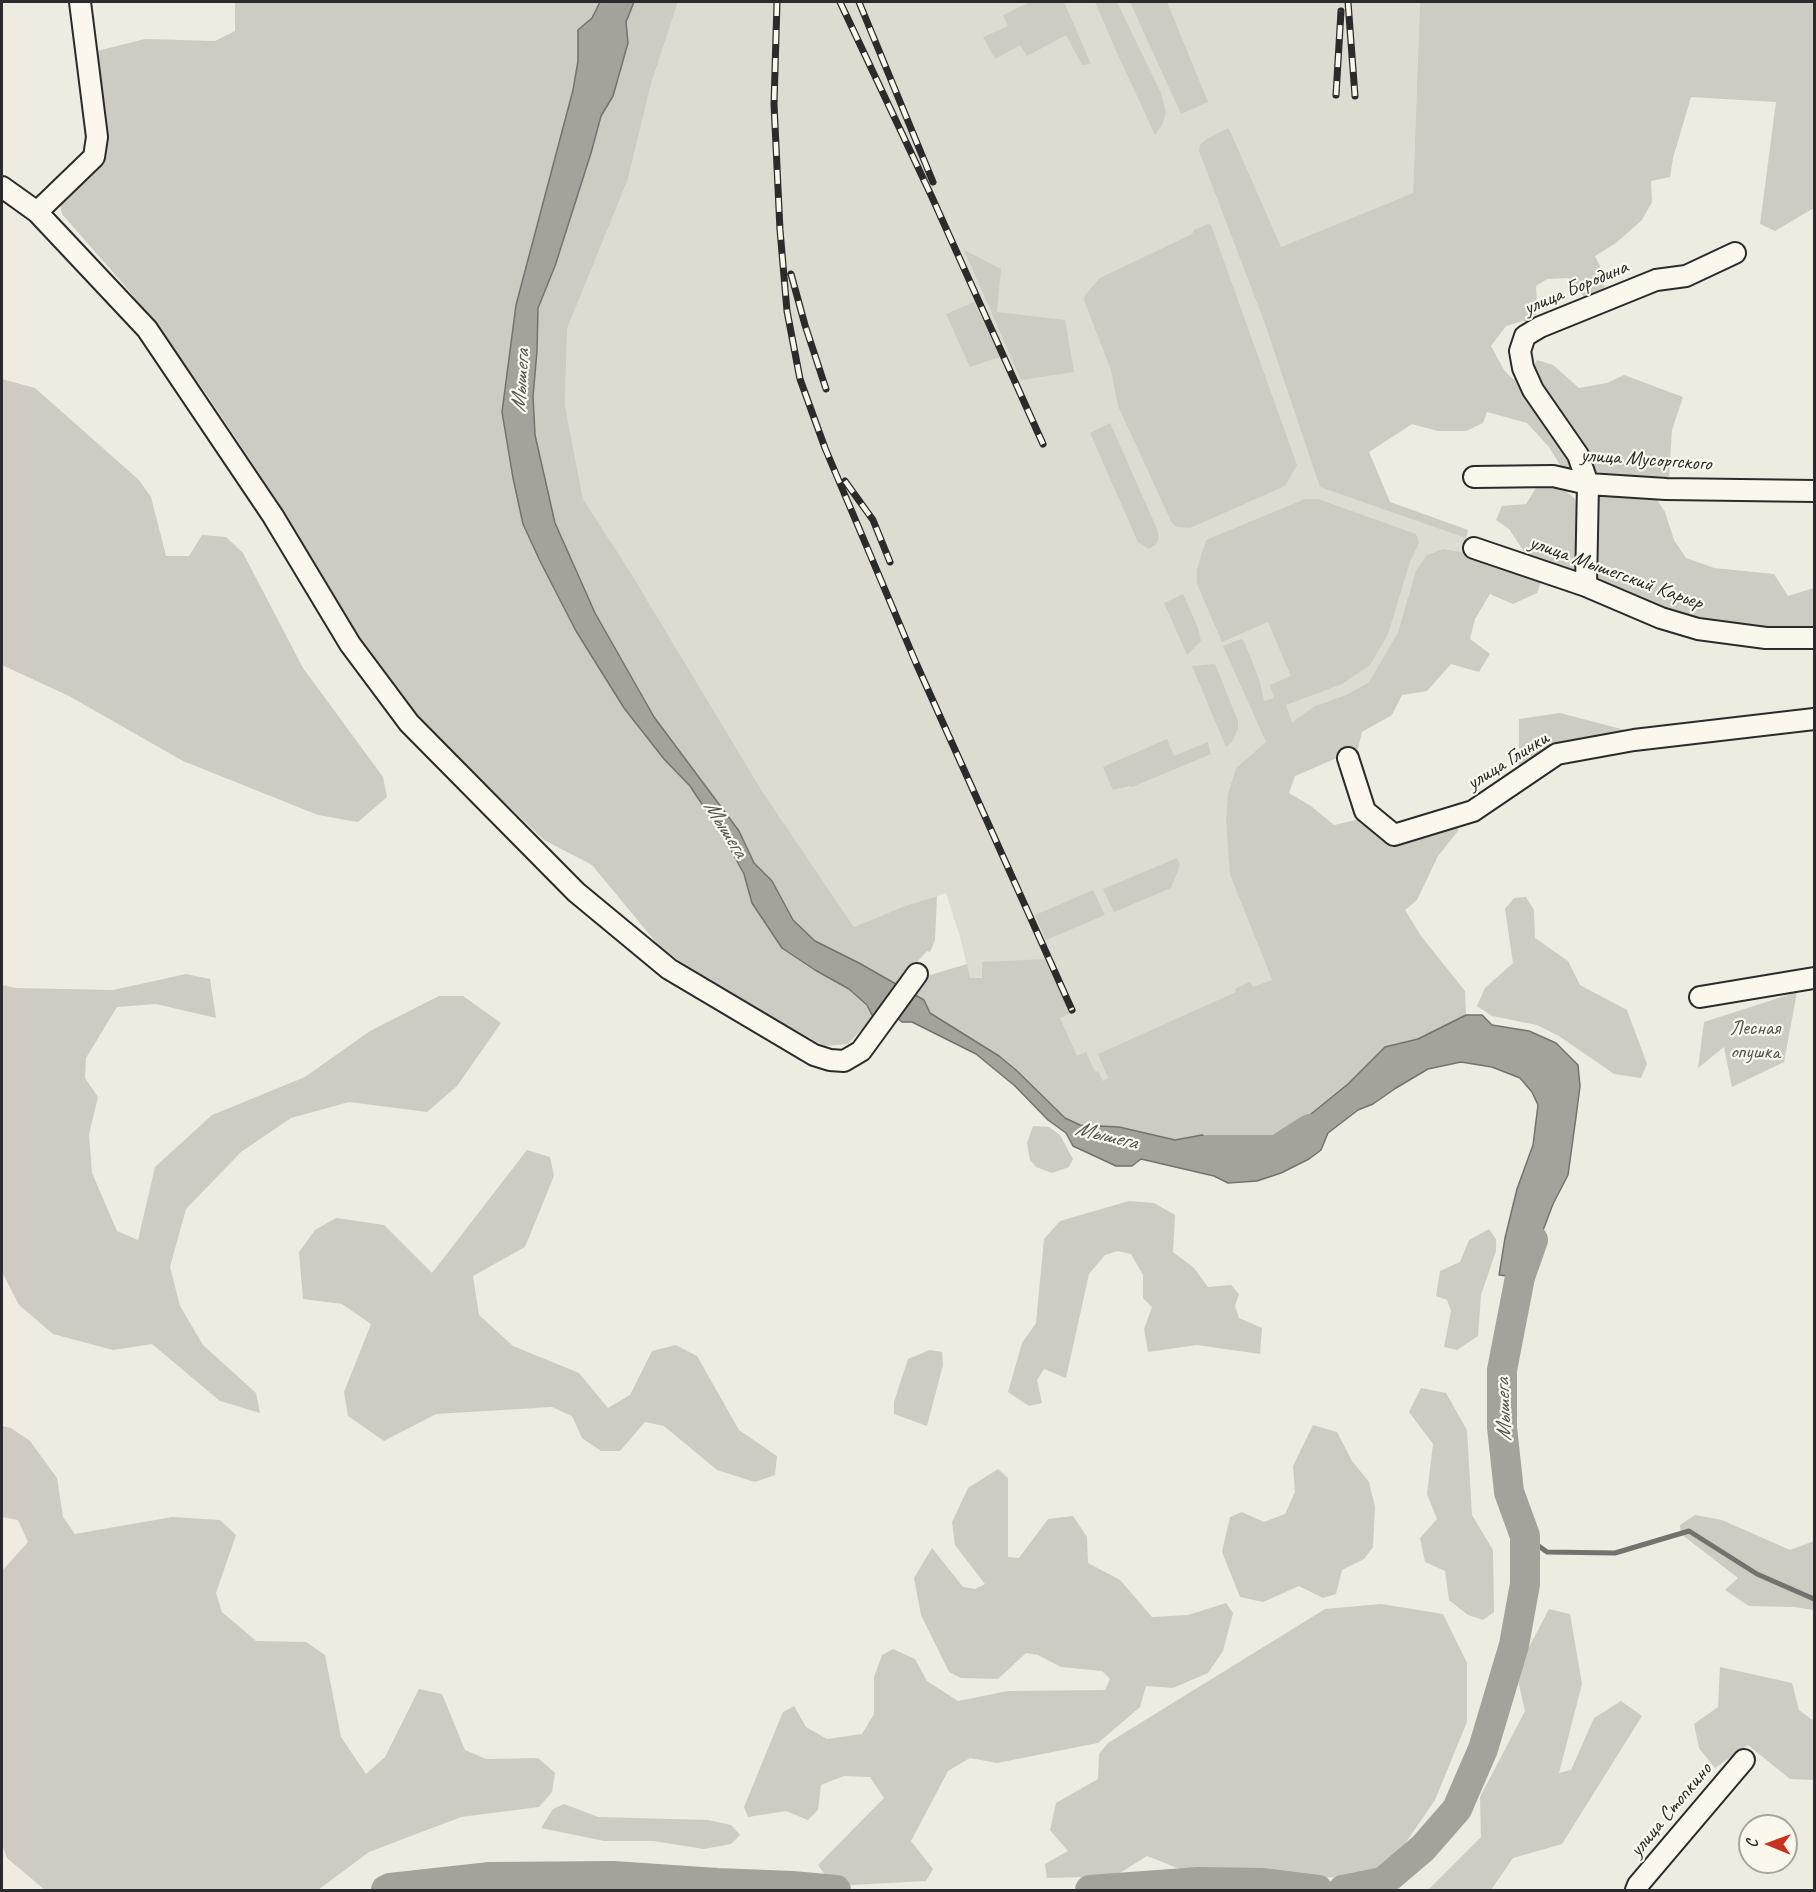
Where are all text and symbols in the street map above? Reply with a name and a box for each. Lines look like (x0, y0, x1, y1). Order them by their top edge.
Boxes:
street label: улица Бородина (1520, 255, 1632, 321)
water label: Мышега (506, 349, 536, 413)
street label: улица Мусоргского (1580, 443, 1712, 477)
street label: улица Мышегский Карьер (1526, 530, 1706, 616)
street label: улица Глинки (1462, 726, 1554, 796)
water label: Мышега (697, 795, 753, 863)
park label: Лесная опушка (1730, 1015, 1780, 1065)
water label: Мышега (1072, 1116, 1140, 1156)
water label: Мышега (1490, 1378, 1518, 1442)
street label: улица Стопкино (1624, 1758, 1718, 1862)
north arrow (1738, 1814, 1798, 1874)
text: С (1742, 1840, 1762, 1848)

